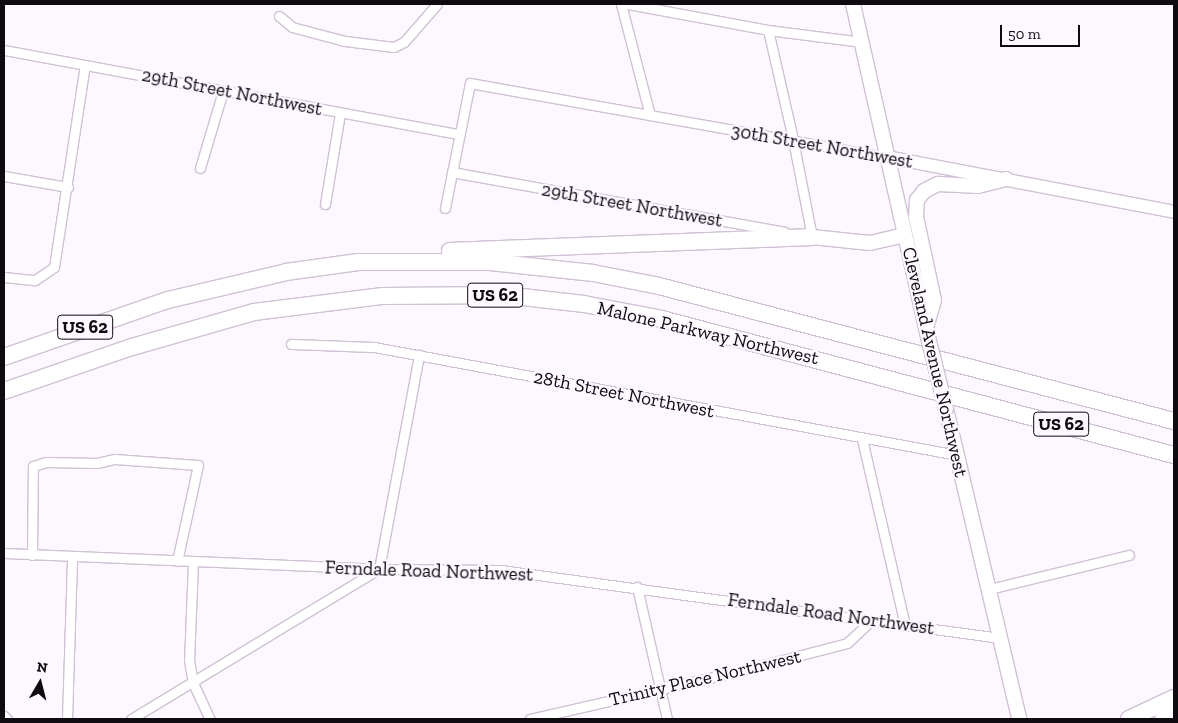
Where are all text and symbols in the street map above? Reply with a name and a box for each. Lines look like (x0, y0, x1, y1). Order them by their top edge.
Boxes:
scale bar (1003, 15, 1083, 47)
text: 50 m (1008, 25, 1041, 43)
street label: 29th Street Northwest (140, 63, 324, 121)
street label: 30th Street Northwest (729, 119, 915, 173)
street label: 29th Street Northwest (540, 178, 724, 232)
street label: Cleveland Avenue Northwest (897, 245, 973, 479)
road number: US 62 (466, 280, 524, 310)
street label: Malone Parkway Northwest (595, 296, 821, 370)
road number: US 62 (56, 312, 114, 342)
street label: 28th Street Northwest (532, 365, 716, 423)
road number: US 62 (1032, 408, 1090, 439)
street label: Ferndale Road Northwest (324, 556, 534, 586)
street label: Ferndale Road Northwest (726, 588, 936, 640)
street label: Trinity Place Northwest (607, 645, 803, 711)
north arrow (15, 658, 65, 708)
text: N (36, 658, 49, 677)

